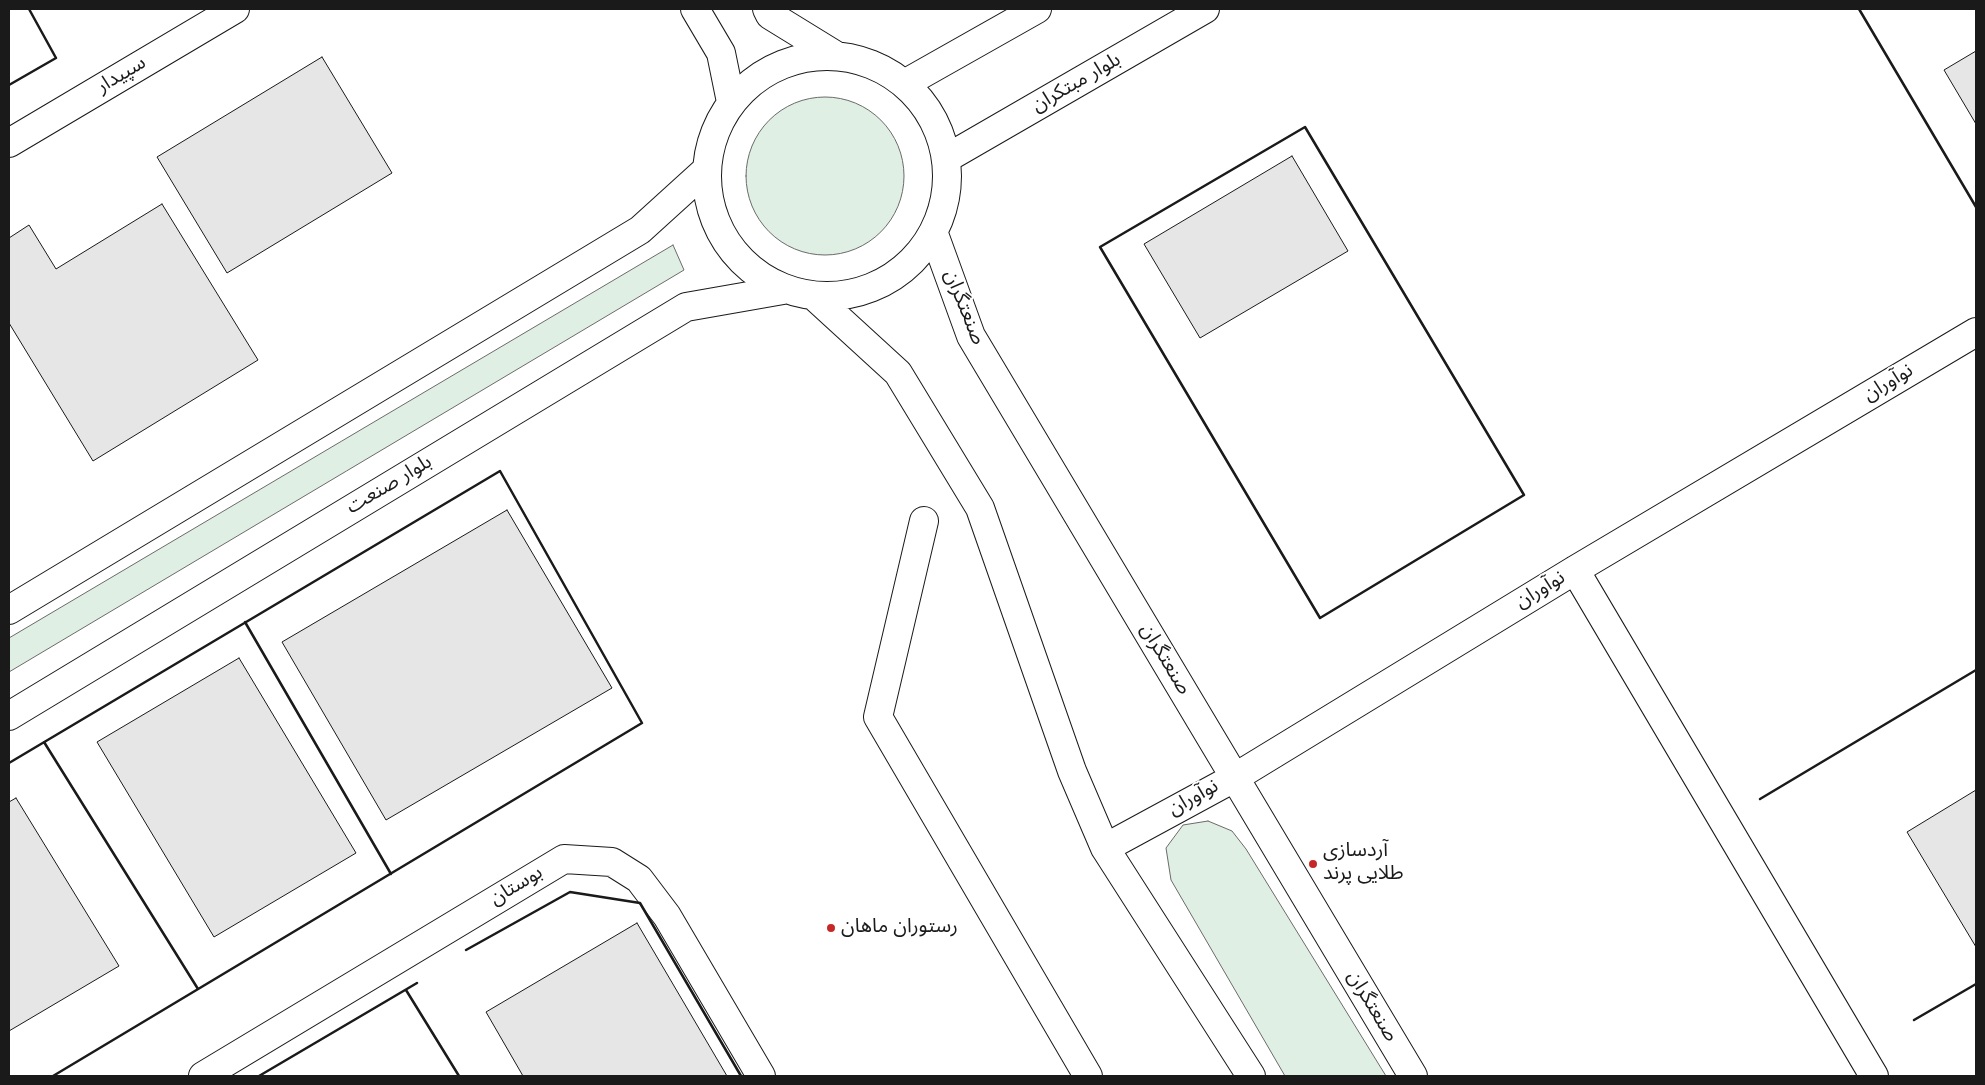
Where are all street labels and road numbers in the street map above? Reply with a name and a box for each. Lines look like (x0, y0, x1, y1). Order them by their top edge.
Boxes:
street label: بلوار مبتکران (1028, 49, 1126, 119)
street label: سپیدار (93, 52, 151, 100)
street label: صنعتگران (937, 267, 989, 349)
street label: نوآوران (1860, 360, 1918, 408)
street label: بلوار صنعت (343, 451, 437, 521)
street label: نوآوران (1512, 567, 1570, 615)
street label: صنعتگران (1133, 620, 1195, 700)
street label: نوآوران (1165, 775, 1223, 823)
street label: بوستان (486, 862, 548, 912)
street label: صنعتگران (1340, 967, 1402, 1047)

